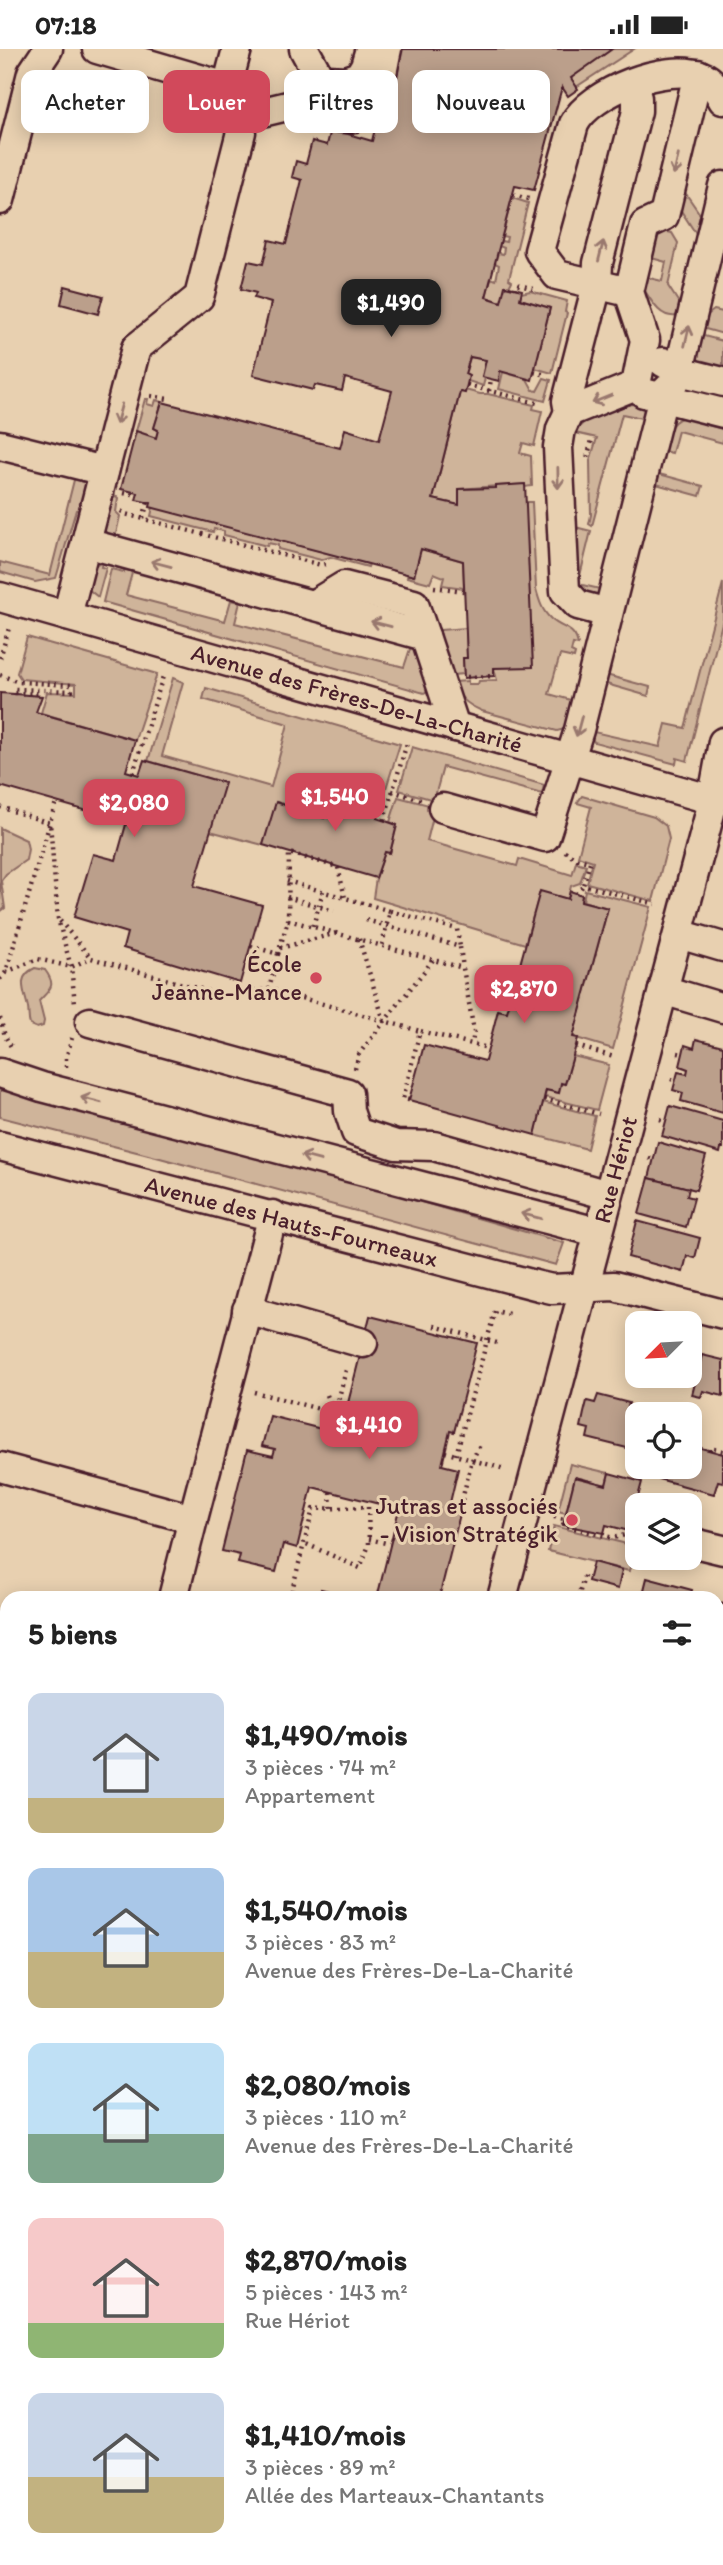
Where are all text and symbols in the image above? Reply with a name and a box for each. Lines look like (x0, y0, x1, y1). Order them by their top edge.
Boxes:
text: 07:18 (35, 9, 97, 41)
chip: Acheter (21, 70, 149, 133)
chip: Louer (163, 70, 270, 133)
chip: Filtres (284, 70, 398, 133)
chip: Nouveau (412, 70, 550, 133)
one-way arrow (669, 153, 682, 176)
one-way arrow (595, 240, 608, 263)
pin: $1,490 (334, 279, 448, 339)
text: $1,490 (357, 288, 425, 316)
one-way arrow (681, 325, 694, 348)
one-way arrow (592, 394, 613, 407)
one-way arrow (112, 402, 125, 425)
one-way arrow (552, 467, 565, 490)
one-way arrow (151, 557, 173, 570)
one-way arrow (370, 616, 392, 629)
street label: Avenue des Frères-De-La-Charité (188, 637, 526, 759)
one-way arrow (572, 715, 585, 737)
pin: $1,540 (278, 773, 392, 833)
pin: $2,080 (77, 779, 191, 839)
text: $1,540 (301, 782, 369, 810)
text: $2,080 (99, 788, 169, 816)
place label: École Jeanne-Mance (152, 949, 302, 1006)
pin: $2,870 (467, 965, 581, 1025)
marker: École Jeanne-Mance (308, 970, 324, 986)
text: $2,870 (490, 974, 558, 1002)
one-way arrow (80, 1093, 103, 1106)
street label: Rue Hériot (587, 1113, 643, 1226)
one-way arrow (300, 1151, 323, 1164)
street label: Avenue des Hauts-Fourneaux (142, 1169, 441, 1273)
one-way arrow (520, 1209, 543, 1222)
north arrow (625, 1311, 702, 1388)
map controls (625, 1311, 702, 1570)
pin: $1,410 (312, 1401, 426, 1461)
button: locate (625, 1402, 702, 1479)
text: $1,410 (336, 1410, 402, 1438)
place label: Jutras et associés - Vision Stratégik (375, 1491, 559, 1548)
button: layers (625, 1493, 702, 1570)
marker: Jutras et associés - Vision Stratégik (564, 1512, 580, 1528)
icon: filters (658, 1614, 696, 1652)
text: 5 biens (28, 1615, 118, 1652)
text: $1,490/mois (245, 1716, 408, 1753)
icon: home (84, 1721, 168, 1805)
text: 3 pièces · 74 m² (245, 1753, 396, 1781)
text: Appartement (245, 1781, 375, 1809)
text: $1,540/mois (245, 1891, 408, 1928)
icon: home (84, 1896, 168, 1980)
text: 3 pièces · 83 m² (245, 1928, 396, 1956)
text: Avenue des Frères-De-La-Charité (245, 1956, 573, 1984)
text: $2,080/mois (245, 2066, 411, 2103)
icon: home (84, 2071, 168, 2155)
text: 3 pièces · 110 m² (245, 2103, 407, 2131)
text: Avenue des Frères-De-La-Charité (245, 2131, 573, 2159)
text: $2,870/mois (245, 2241, 407, 2278)
icon: home (84, 2246, 168, 2330)
text: 5 pièces · 143 m² (245, 2278, 408, 2306)
text: Rue Hériot (245, 2306, 350, 2334)
text: $1,410/mois (245, 2416, 406, 2453)
icon: home (84, 2421, 168, 2505)
text: 3 pièces · 89 m² (245, 2453, 396, 2481)
text: Allée des Marteaux-Chantants (245, 2481, 544, 2509)

